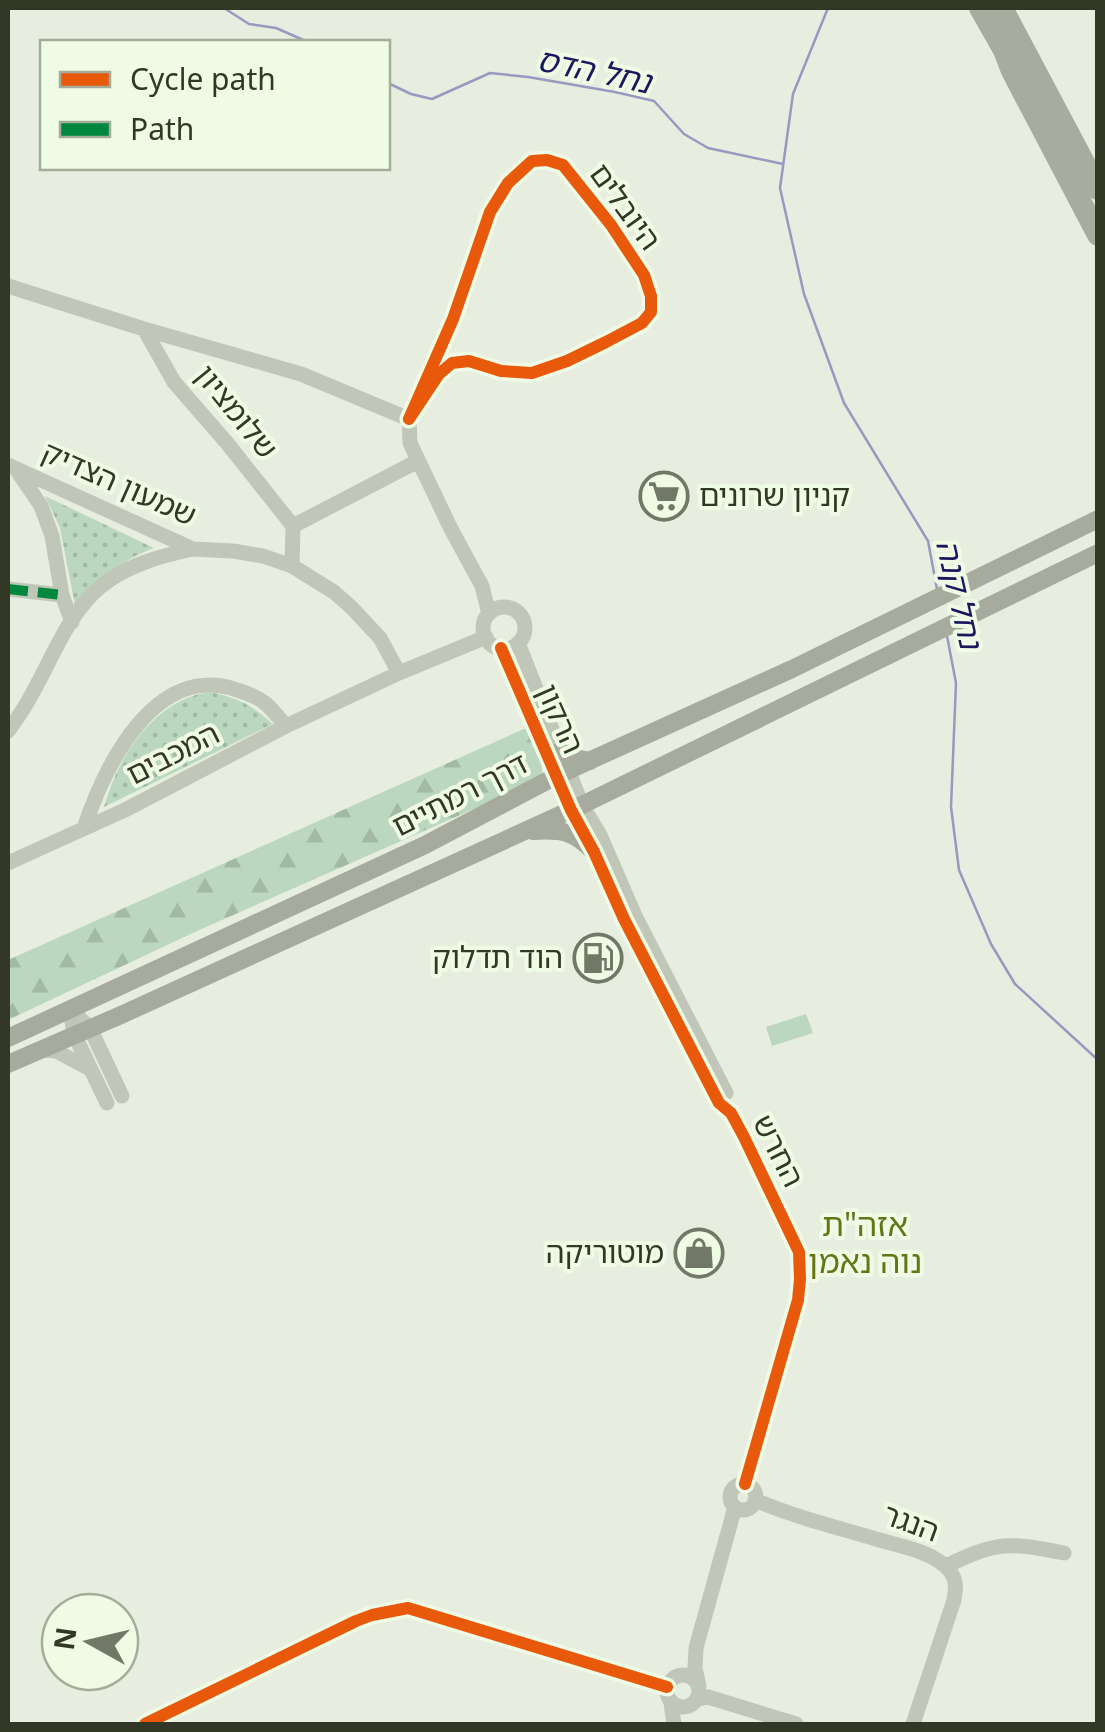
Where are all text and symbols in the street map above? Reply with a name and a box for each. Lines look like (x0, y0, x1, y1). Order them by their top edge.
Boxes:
water label: נחל הדס (533, 37, 657, 103)
legend (40, 40, 390, 170)
text: Cycle path (130, 58, 276, 99)
text: Path (130, 108, 194, 149)
street label: היובלים (581, 155, 672, 258)
street label: שלומציון (187, 355, 288, 467)
street label: שמעון הצדיק (36, 430, 203, 535)
supermarket icon: קניון שרונים (638, 470, 690, 522)
place label: קניון שרונים (699, 474, 850, 515)
water label: נחל קנה (927, 535, 994, 654)
street label: הרקון (528, 677, 595, 760)
street label: המכבים (119, 712, 226, 793)
street label: דרך רמתיים (384, 742, 534, 845)
fuel station icon: הוד תדלוק (572, 932, 624, 984)
place label: הוד תדלוק (432, 936, 563, 977)
street label: החרש (744, 1107, 815, 1194)
district label: אזה"ת נוה נאמן (808, 1202, 922, 1282)
shop icon: מוטוריקה (673, 1227, 725, 1279)
place label: מוטוריקה (546, 1231, 664, 1272)
street label: הנגר (878, 1493, 945, 1551)
north arrow (40, 1592, 140, 1692)
text: N (44, 1624, 85, 1652)

